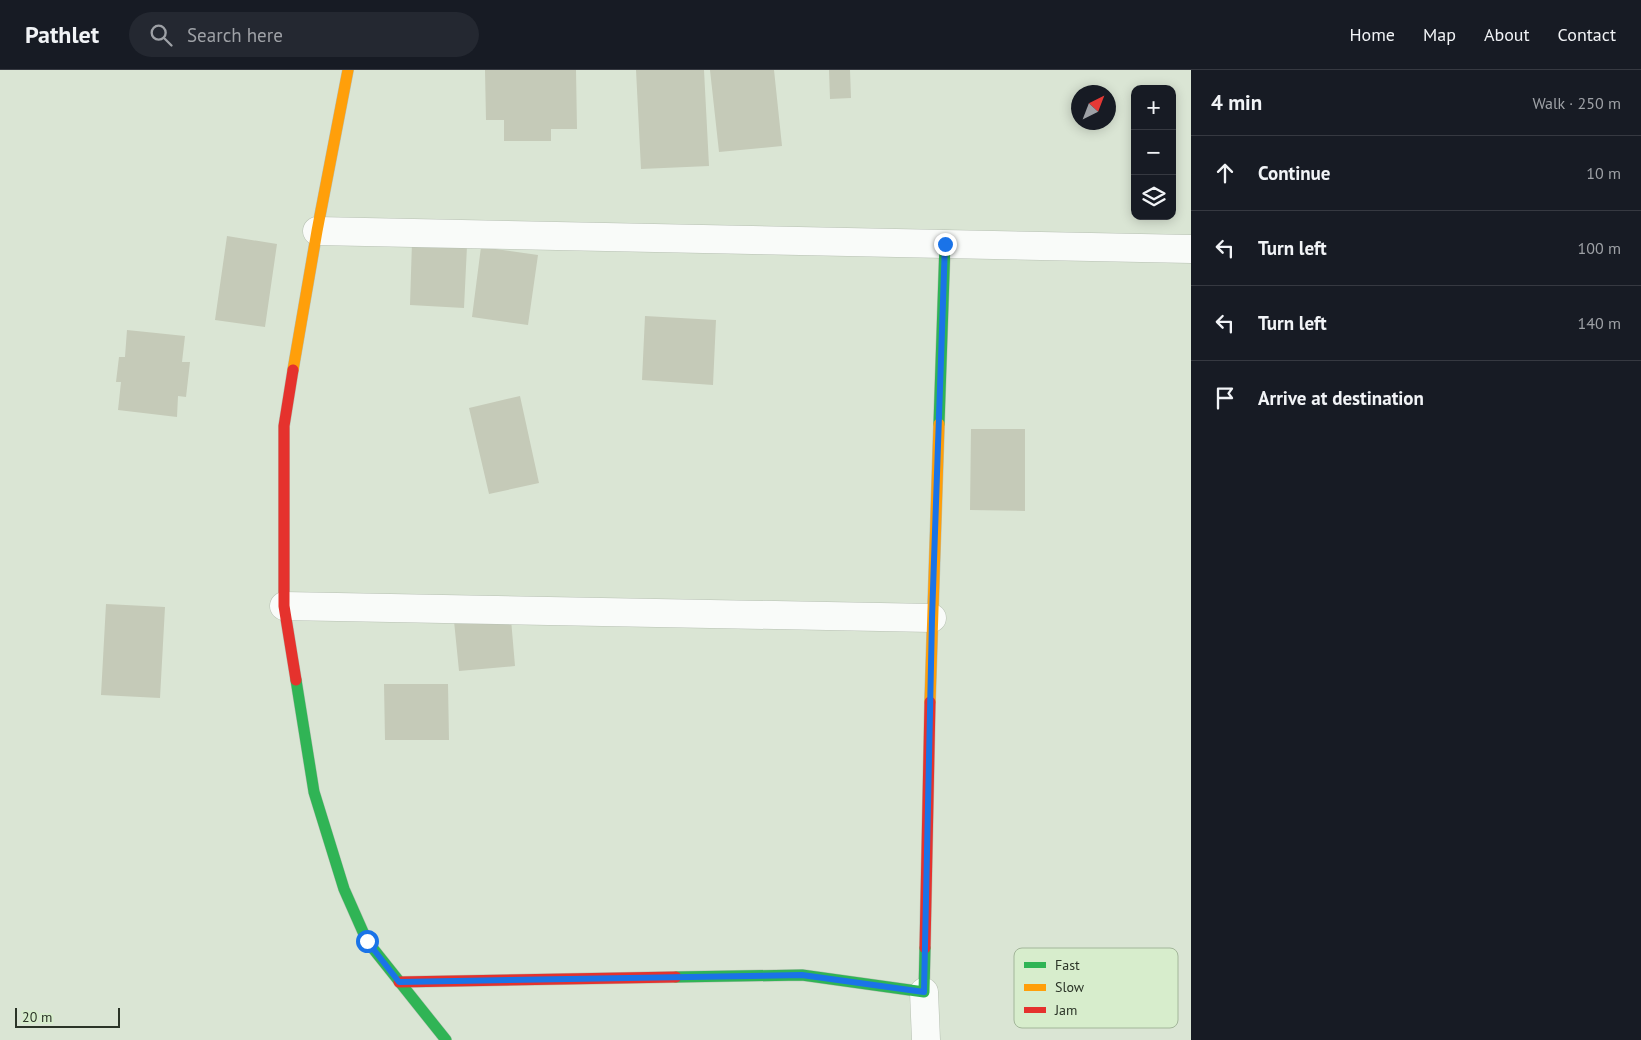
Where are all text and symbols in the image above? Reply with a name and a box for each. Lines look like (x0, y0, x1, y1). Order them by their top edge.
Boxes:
search box (129, 12, 479, 57)
text: Pathlet (25, 19, 99, 50)
icon: search (147, 21, 175, 49)
text: Search here (187, 23, 283, 47)
text: Home (1349, 23, 1395, 46)
text: Map (1423, 23, 1456, 46)
text: About (1484, 23, 1530, 46)
text: Contact (1558, 23, 1616, 46)
north arrow (1071, 85, 1116, 130)
map controls (1131, 85, 1176, 220)
button: + (1131, 85, 1176, 130)
text: 4 min (1211, 89, 1262, 116)
text: Walk · 250 m (1532, 93, 1621, 113)
button: − (1131, 130, 1176, 175)
icon: ahead (1211, 159, 1239, 187)
text: Continue (1258, 161, 1330, 185)
text: 10 m (1586, 163, 1621, 183)
button: layers (1131, 175, 1176, 220)
route end (934, 233, 957, 256)
icon: left (1211, 234, 1239, 262)
text: Turn left (1258, 236, 1327, 260)
text: 100 m (1578, 238, 1621, 258)
icon: left (1211, 309, 1239, 337)
text: Turn left (1258, 311, 1327, 335)
text: 140 m (1578, 313, 1621, 333)
icon: arrive (1211, 384, 1239, 412)
text: Arrive at destination (1258, 386, 1424, 410)
route start (356, 930, 379, 953)
legend (1014, 948, 1178, 1028)
text: Fast (1055, 956, 1080, 974)
text: Slow (1055, 978, 1085, 996)
text: Jam (1054, 1001, 1077, 1019)
scale bar (15, 1005, 120, 1028)
text: 20 m (22, 1008, 52, 1026)

